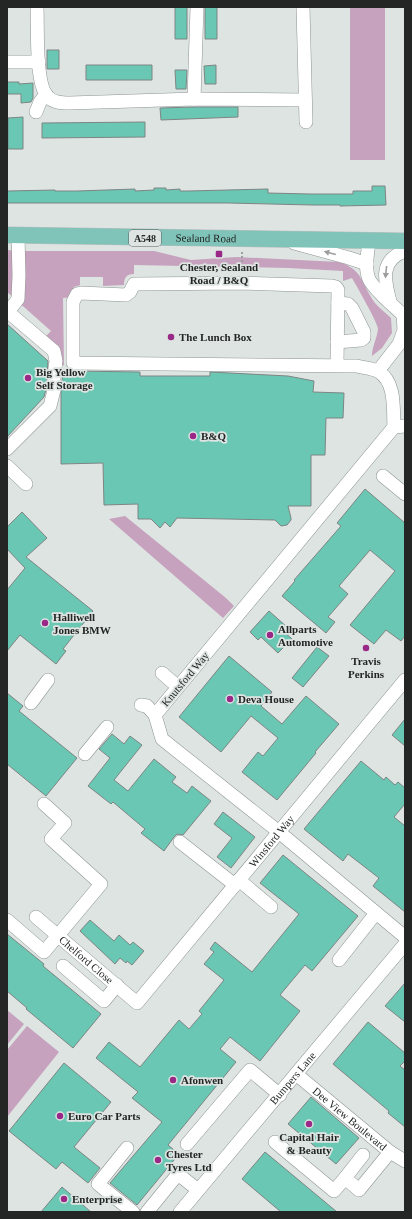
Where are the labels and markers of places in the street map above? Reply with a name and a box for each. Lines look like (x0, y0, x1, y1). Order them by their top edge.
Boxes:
marker: Chester, Sealand Road / B&Q (214, 249, 224, 259)
place label: Chester, Sealand Road / B&Q (180, 261, 258, 286)
place label: The Lunch Box (179, 331, 252, 343)
marker: The Lunch Box (166, 332, 176, 342)
place label: Big Yellow Self Storage (36, 366, 93, 391)
marker: Big Yellow Self Storage (23, 373, 33, 383)
place label: B&Q (201, 430, 227, 442)
marker: B&Q (188, 431, 198, 441)
place label: Halliwell Jones BMW (53, 611, 111, 636)
marker: Halliwell Jones BMW (40, 618, 50, 628)
place label: Allparts Automotive (278, 623, 333, 648)
marker: Allparts Automotive (265, 630, 275, 640)
marker: Travis Perkins (361, 643, 371, 653)
place label: Travis Perkins (348, 655, 385, 680)
place label: Deva House (238, 693, 294, 705)
marker: Deva House (225, 694, 235, 704)
place label: Afonwen (181, 1074, 223, 1086)
marker: Afonwen (168, 1075, 178, 1085)
place label: Euro Car Parts (68, 1110, 141, 1122)
marker: Euro Car Parts (55, 1111, 65, 1121)
marker: Capital Hair & Beauty (304, 1119, 314, 1129)
place label: Capital Hair & Beauty (279, 1131, 339, 1156)
place label: Chester Tyres Ltd (166, 1148, 212, 1173)
marker: Chester Tyres Ltd (153, 1155, 163, 1165)
place label: Enterprise (72, 1193, 122, 1205)
marker: Enterprise (59, 1194, 69, 1204)

